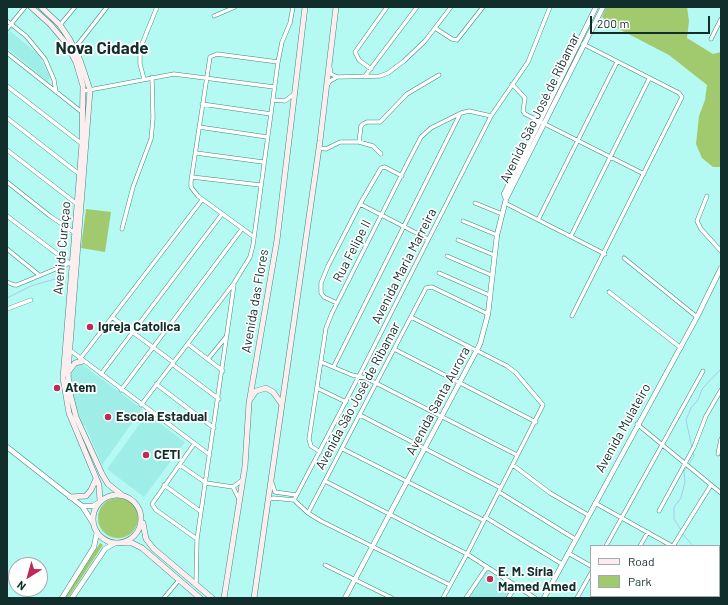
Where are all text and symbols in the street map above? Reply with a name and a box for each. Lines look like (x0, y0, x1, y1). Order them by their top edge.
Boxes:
scale bar (592, 8, 712, 34)
text: 200 m (597, 16, 629, 30)
street label: Avenida São José de Ribamar (497, 30, 583, 186)
district label: Nova Cidade (55, 38, 149, 58)
street label: Avenida Curaçao (50, 201, 74, 295)
street label: Avenida Maria Marreira (368, 206, 440, 326)
street label: Rua Felipe II (330, 217, 374, 285)
street label: Avenida das Flores (238, 248, 272, 354)
place label: Igreja Catolica (98, 319, 180, 335)
street label: Avenida São José de Ribamar (312, 319, 404, 473)
marker: Igreja Catolica (85, 322, 95, 332)
street label: Avenida Santa Aurora (403, 344, 473, 458)
place label: Atem (65, 380, 96, 396)
street label: Avenida Mulateiro (592, 381, 654, 475)
marker: Atem (52, 383, 62, 393)
place label: Escola Estadual (116, 409, 207, 425)
marker: Escola Estadual (103, 412, 113, 422)
place label: CETI (154, 447, 181, 463)
marker: CETI (141, 450, 151, 460)
legend (590, 545, 720, 597)
text: Road (628, 554, 655, 568)
north arrow (8, 557, 48, 597)
place label: E. M. Síria Mamed Amed (498, 564, 576, 595)
marker: E. M. Síria Mamed Amed (485, 574, 495, 584)
text: Park (628, 574, 652, 588)
text: N (14, 579, 28, 594)

